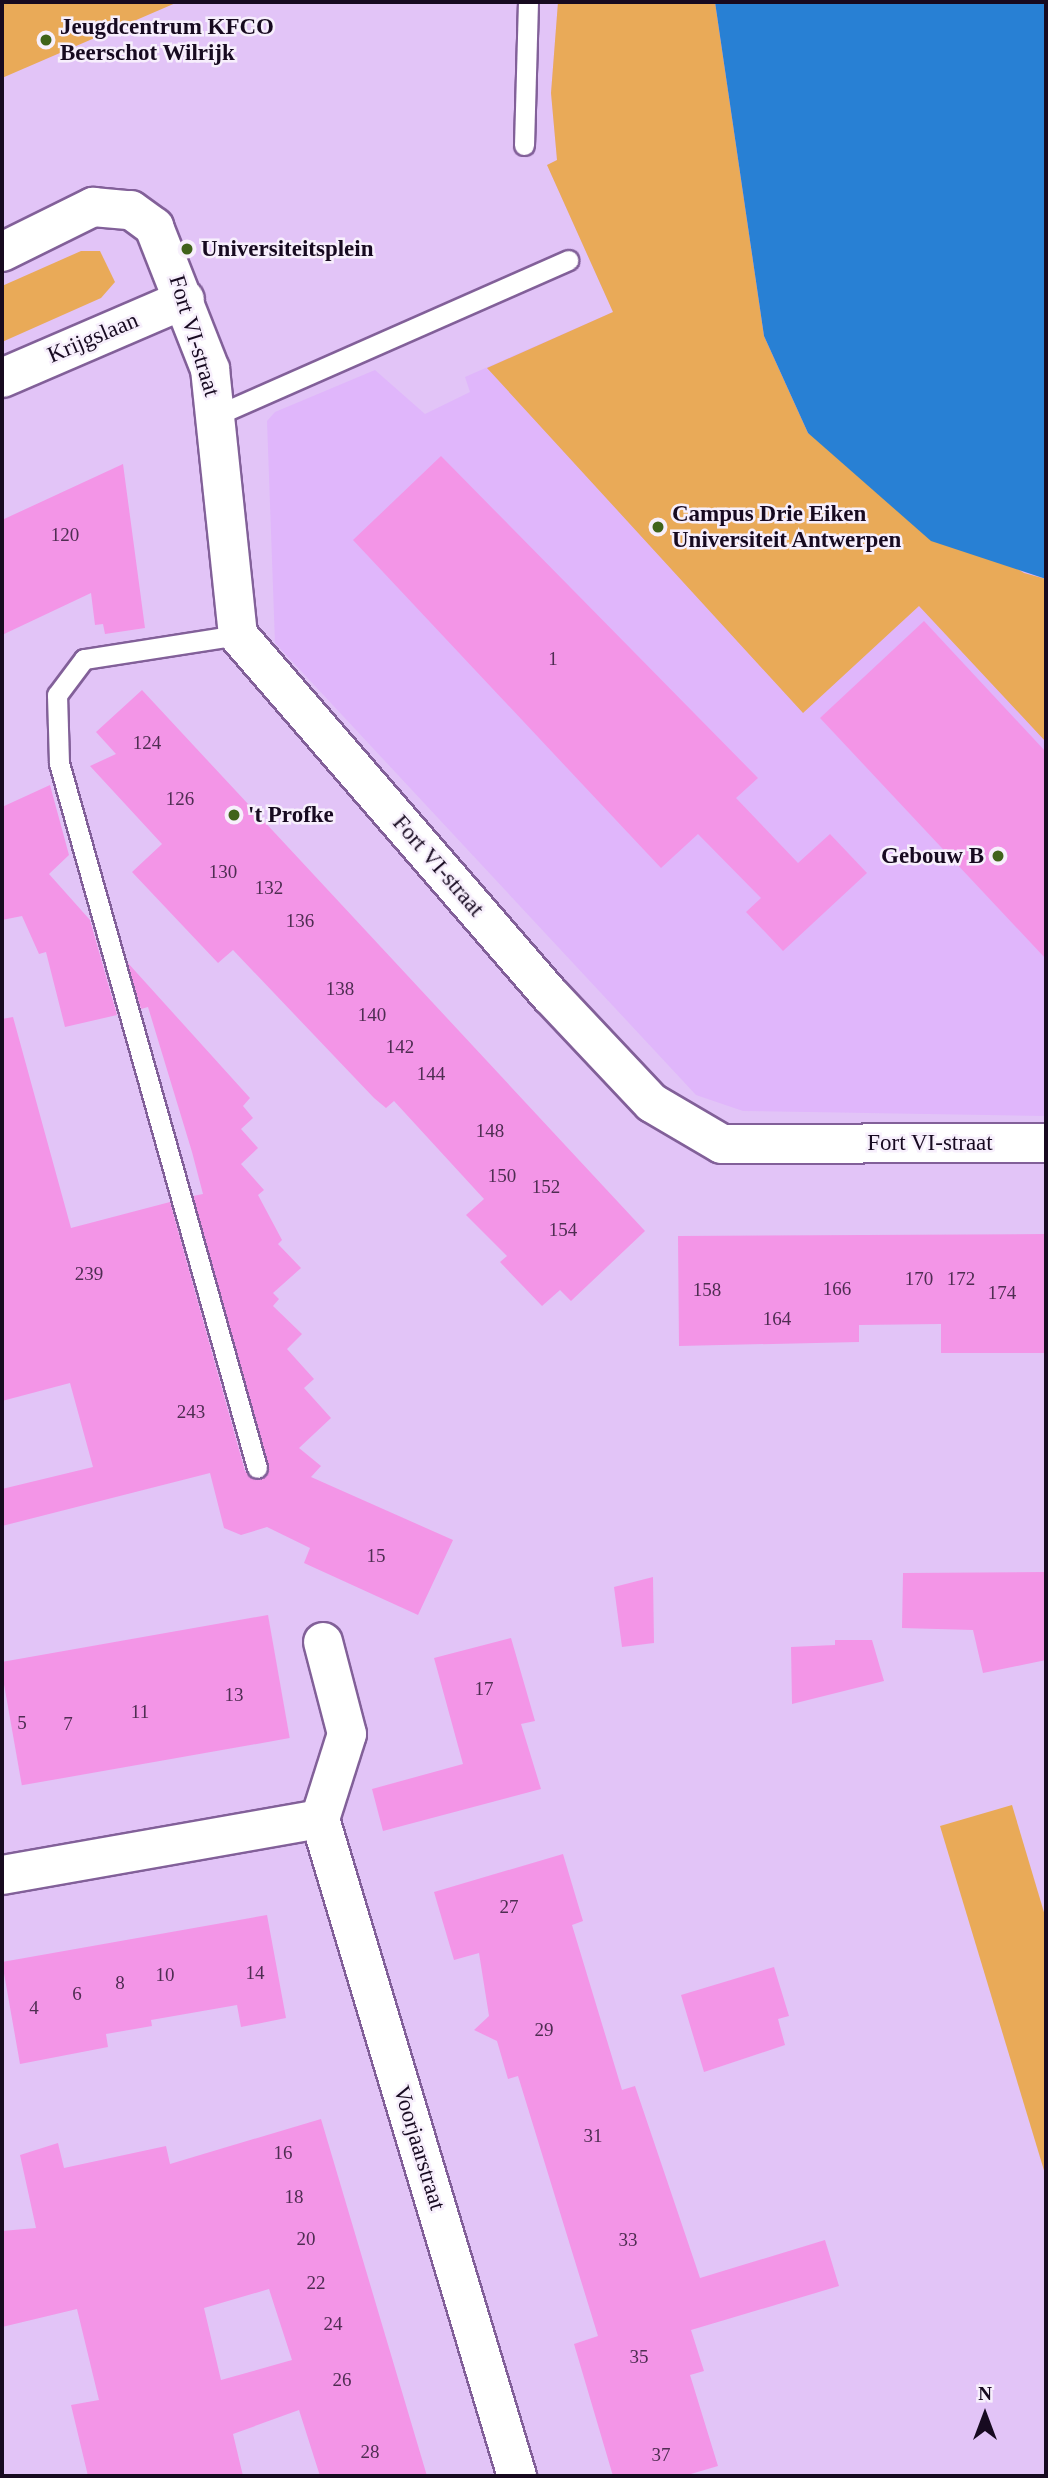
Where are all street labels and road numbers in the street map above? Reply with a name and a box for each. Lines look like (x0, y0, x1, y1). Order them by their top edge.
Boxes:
street label: Fort VI-straat (162, 272, 226, 400)
street label: Krijgslaan (44, 307, 142, 369)
street label: Fort VI-straat (386, 809, 490, 923)
street label: Fort VI-straat (867, 1129, 993, 1157)
street label: Voorjaarstraat (387, 2082, 451, 2214)

